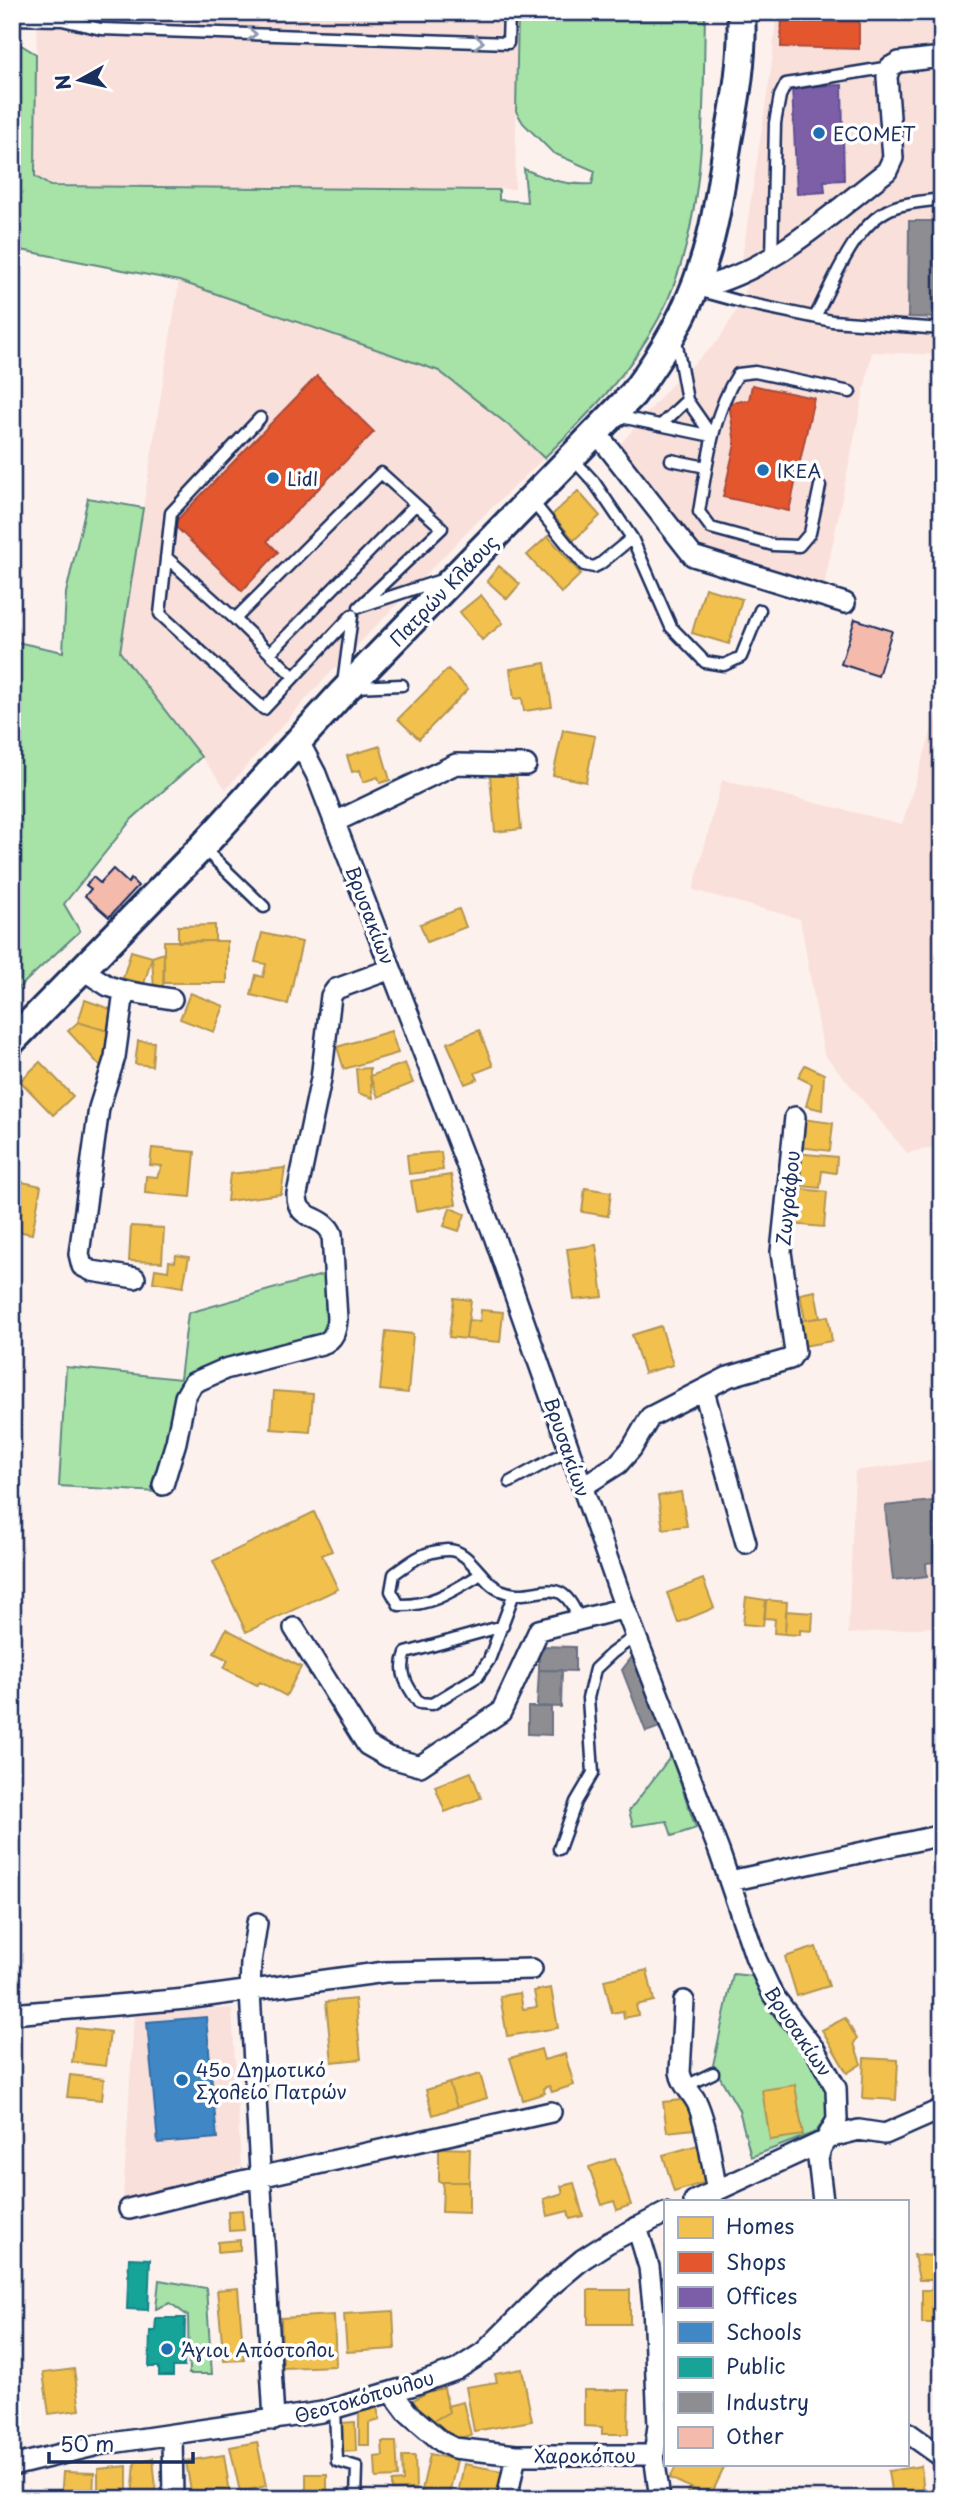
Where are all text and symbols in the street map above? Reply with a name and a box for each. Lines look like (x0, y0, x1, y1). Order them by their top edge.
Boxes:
one-way arrow (247, 26, 258, 42)
one-way arrow (474, 35, 485, 50)
north arrow (46, 46, 116, 116)
text: N (47, 73, 77, 92)
place label: ECOMET (833, 119, 916, 147)
marker: ECOMET (811, 125, 827, 141)
place label: IKEA (777, 456, 821, 484)
marker: IKEA (755, 462, 771, 478)
place label: Lidl (287, 464, 318, 492)
marker: Lidl (265, 470, 281, 486)
street label: Πατρών Κλάους (382, 528, 504, 652)
street label: Βρυσακίων (339, 862, 403, 968)
street label: Ζωγράφου (768, 1149, 806, 1247)
street label: Βρυσακίων (538, 1393, 598, 1501)
street label: Βρυσακίων (758, 1980, 840, 2082)
place label: 45ο Δημοτικό Σχολείο Πατρών (196, 2055, 347, 2105)
marker: 45ο Δημοτικό Σχολείο Πατρών (174, 2072, 190, 2088)
legend (664, 2200, 908, 2466)
text: Homes (726, 2209, 794, 2241)
text: Shops (726, 2245, 786, 2277)
text: Offices (726, 2279, 797, 2311)
text: Schools (726, 2315, 802, 2347)
place label: Άγιοι Απόστολοι (181, 2335, 334, 2363)
marker: Άγιοι Απόστολοι (159, 2341, 175, 2357)
text: Public (726, 2349, 786, 2381)
street label: Θεοτοκόπουλου (291, 2363, 437, 2429)
text: Industry (726, 2385, 809, 2417)
text: Other (726, 2419, 784, 2451)
scale bar (49, 2420, 192, 2464)
text: 50 m (60, 2427, 114, 2459)
street label: Χαροκόπου (534, 2441, 636, 2469)

